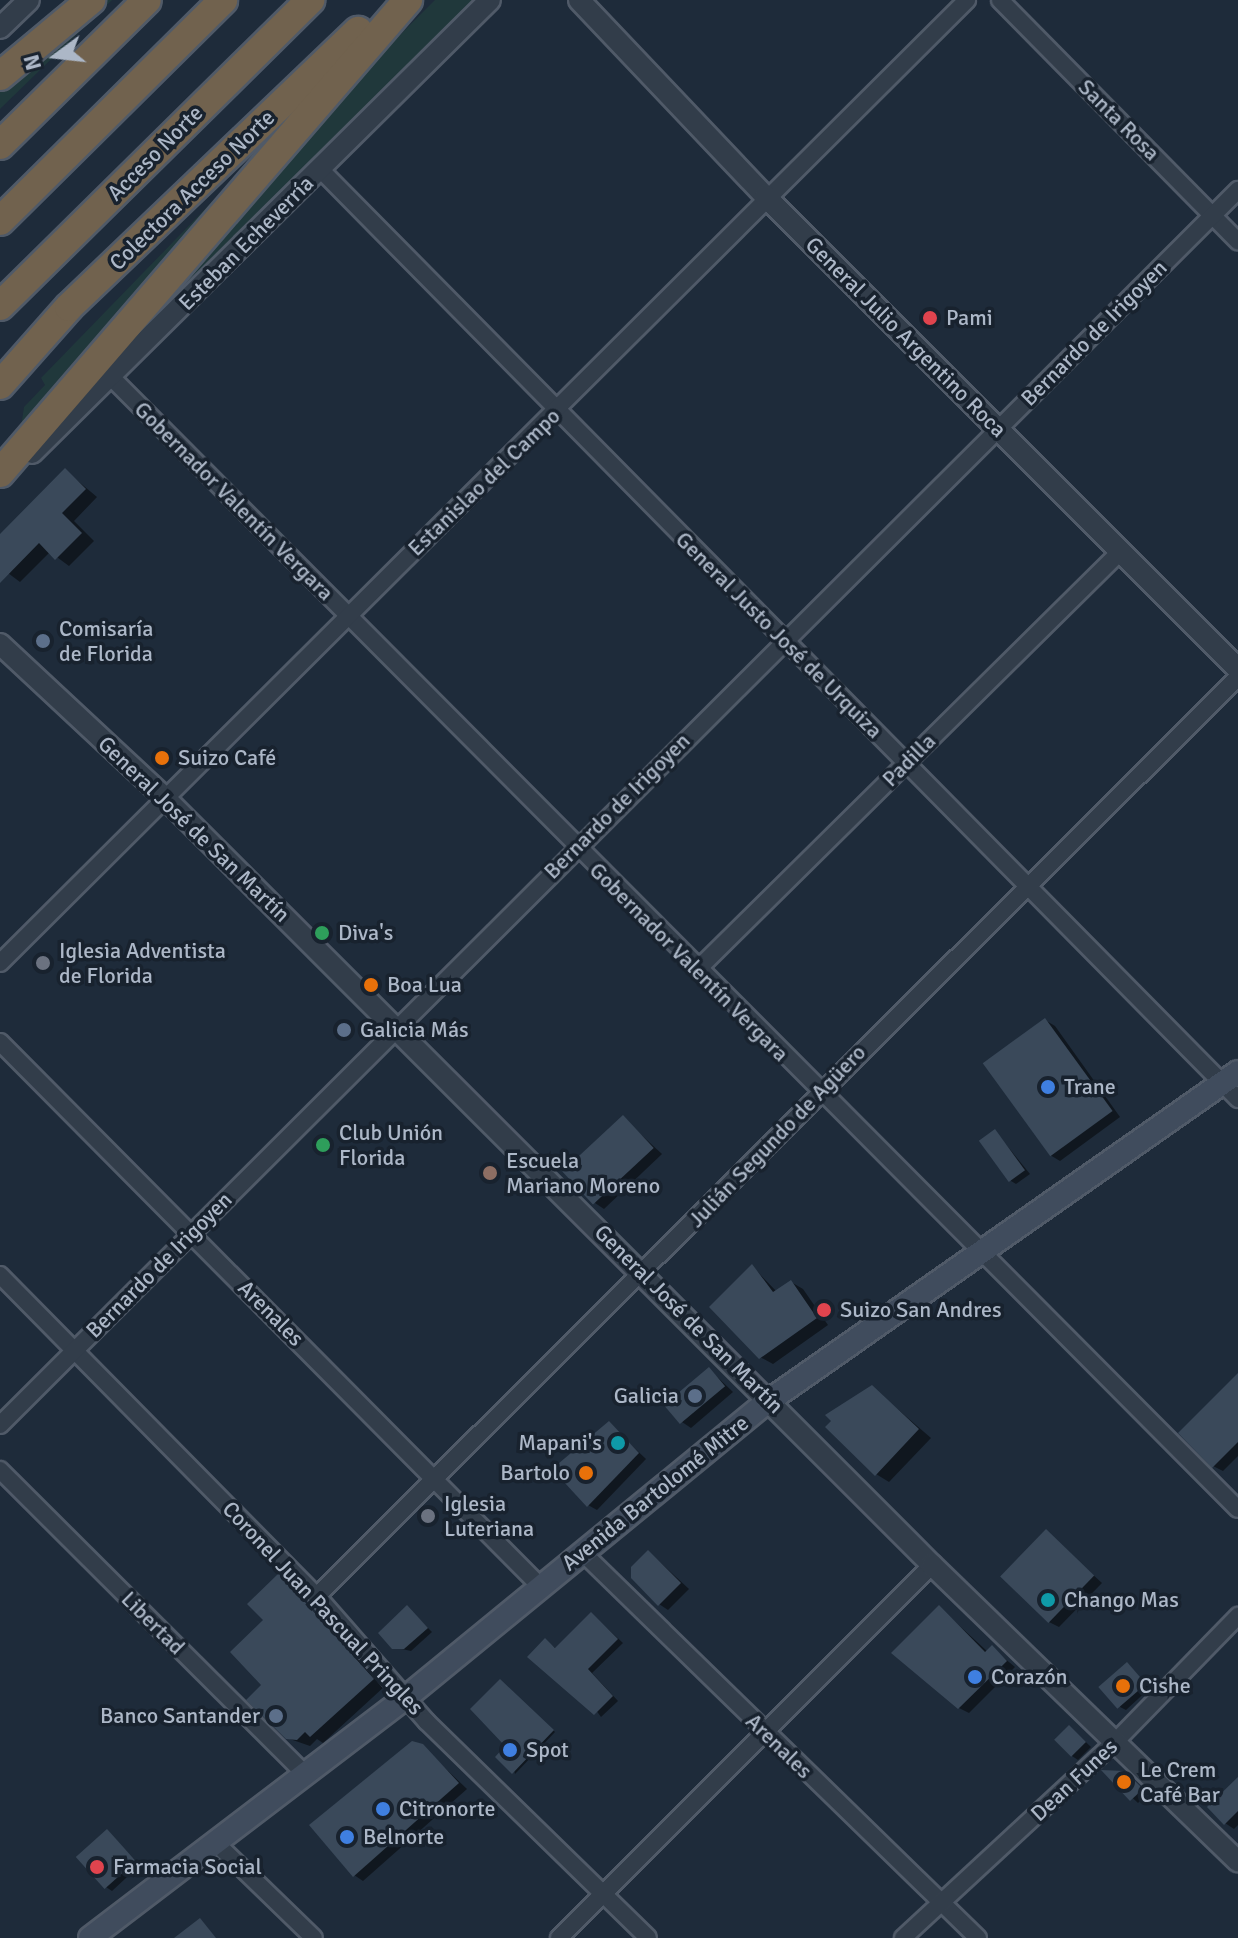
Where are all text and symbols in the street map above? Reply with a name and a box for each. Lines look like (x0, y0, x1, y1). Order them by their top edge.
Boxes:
north arrow (16, 16, 96, 96)
text: N (17, 51, 47, 73)
street label: Santa Rosa (1073, 74, 1165, 166)
street label: Acceso Norte (102, 100, 208, 206)
street label: Colectora Acceso Norte (104, 104, 280, 276)
street label: Esteban Echeverría (173, 170, 319, 316)
street label: General Julio Argentino Roca (800, 231, 1012, 443)
street label: Bernardo de Irigoyen (1016, 255, 1172, 411)
place label: Pami (946, 305, 993, 331)
marker: Pami (921, 309, 939, 327)
street label: Gobernador Valentín Vergara (129, 396, 339, 606)
street label: Estanislao del Campo (402, 403, 566, 561)
street label: General Justo José de Urquiza (670, 526, 888, 744)
place label: Comisaría de Florida (59, 615, 153, 666)
marker: Comisaría de Florida (34, 632, 52, 650)
street label: Bernardo de Irigoyen (539, 728, 695, 884)
street label: Padilla (877, 728, 941, 792)
street label: General José de San Martín (93, 730, 295, 928)
place label: Suizo Café (178, 745, 276, 771)
marker: Suizo Café (153, 749, 171, 767)
street label: Gobernador Valentín Vergara (584, 857, 794, 1067)
place label: Diva's (338, 920, 393, 946)
marker: Diva's (313, 924, 331, 942)
place label: Iglesia Adventista de Florida (59, 937, 226, 988)
marker: Iglesia Adventista de Florida (34, 954, 52, 972)
place label: Boa Lua (387, 972, 462, 998)
marker: Boa Lua (362, 976, 380, 994)
place label: Galicia Más (360, 1017, 469, 1043)
marker: Galicia Más (335, 1021, 353, 1039)
street label: Julián Segundo de Agüero (683, 1039, 871, 1233)
place label: Trane (1064, 1074, 1116, 1100)
marker: Trane (1039, 1078, 1057, 1096)
place label: Club Unión Florida (339, 1119, 443, 1170)
marker: Club Unión Florida (314, 1136, 332, 1154)
place label: Escuela Mariano Moreno (506, 1147, 660, 1198)
marker: Escuela Mariano Moreno (481, 1164, 499, 1182)
street label: Bernardo de Irigoyen (81, 1187, 237, 1343)
street label: General José de San Martín (589, 1219, 789, 1419)
street label: Arenales (233, 1275, 309, 1351)
place label: Suizo San Andres (840, 1297, 1002, 1323)
marker: Suizo San Andres (815, 1301, 833, 1319)
place label: Galicia (614, 1383, 679, 1409)
marker: Galicia (686, 1387, 704, 1405)
street label: Avenida Bartolomé Mitre (556, 1410, 754, 1576)
place label: Mapani's (518, 1430, 602, 1456)
marker: Mapani's (609, 1434, 627, 1452)
place label: Bartolo (500, 1460, 570, 1486)
marker: Bartolo (577, 1464, 595, 1482)
place label: Iglesia Luteriana (444, 1490, 534, 1542)
street label: Coronel Juan Pascual Pringles (217, 1496, 429, 1720)
marker: Iglesia Luteriana (419, 1507, 437, 1525)
street label: Libertad (116, 1586, 190, 1660)
place label: Chango Mas (1064, 1587, 1179, 1613)
marker: Chango Mas (1039, 1591, 1057, 1609)
place label: Corazón (991, 1664, 1068, 1690)
marker: Corazón (966, 1668, 984, 1686)
place label: Cishe (1139, 1673, 1191, 1699)
marker: Cishe (1114, 1677, 1132, 1695)
place label: Banco Santander (100, 1703, 260, 1729)
marker: Banco Santander (267, 1707, 285, 1725)
street label: Arenales (740, 1708, 818, 1784)
street label: Dean Funes (1025, 1733, 1123, 1827)
place label: Spot (526, 1737, 569, 1763)
marker: Spot (501, 1741, 519, 1759)
place label: Le Crem Café Bar (1140, 1756, 1220, 1808)
marker: Le Crem Café Bar (1115, 1773, 1133, 1791)
place label: Citronorte (399, 1796, 495, 1822)
marker: Citronorte (374, 1800, 392, 1818)
place label: Belnorte (363, 1824, 444, 1850)
marker: Belnorte (338, 1828, 356, 1846)
place label: Farmacia Social (113, 1854, 262, 1880)
marker: Farmacia Social (88, 1858, 106, 1876)

